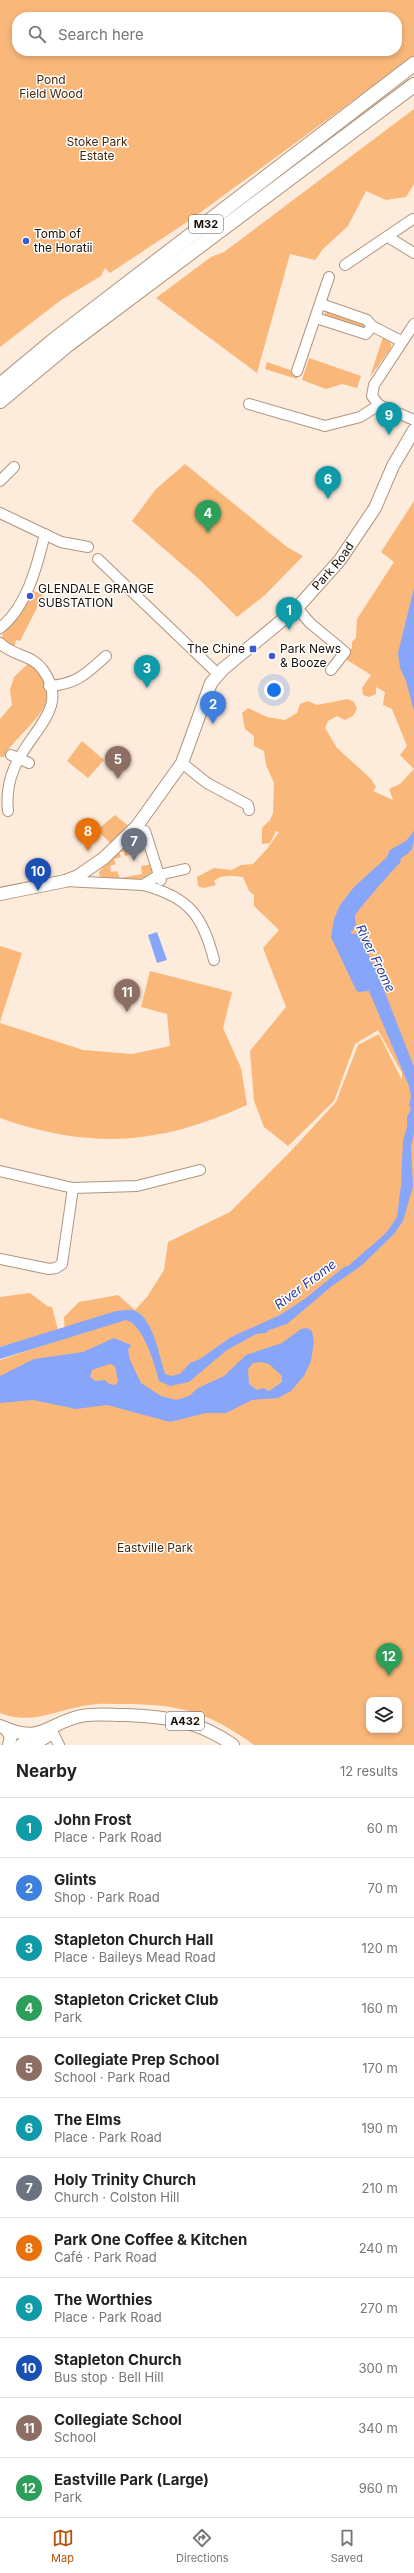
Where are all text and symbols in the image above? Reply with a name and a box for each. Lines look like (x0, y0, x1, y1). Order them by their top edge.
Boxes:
search box (12, 12, 402, 56)
icon: search (26, 23, 48, 45)
text: Search here (58, 25, 144, 44)
park label: Pond Field Wood (19, 72, 83, 101)
park label: Stoke Park Estate (66, 134, 128, 163)
road number: M32 (189, 215, 223, 233)
place label: Tomb of the Horatii (34, 226, 93, 255)
marker: Tomb of the Horatii (21, 236, 31, 246)
pin: 9 (376, 402, 402, 435)
pin: 6 (315, 466, 341, 499)
pin: 4 (195, 500, 221, 533)
street label: Park Road (309, 539, 357, 593)
place label: GLENDALE GRANGE SUBSTATION (38, 581, 154, 610)
marker: GLENDALE GRANGE SUBSTATION (25, 591, 35, 601)
pin: 1 (276, 597, 302, 630)
place label: The Chine (187, 641, 245, 656)
place label: Park News & Booze (280, 641, 341, 670)
marker: The Chine (248, 644, 258, 654)
marker: Park News & Booze (267, 651, 277, 661)
pin: 3 (134, 655, 160, 688)
your location (264, 680, 284, 700)
pin: 2 (200, 691, 226, 724)
pin: 5 (105, 746, 131, 779)
pin: 8 (75, 818, 101, 851)
pin: 7 (121, 828, 147, 861)
pin: 10 (25, 858, 51, 891)
water label: River Frome (353, 922, 399, 994)
pin: 11 (114, 979, 140, 1012)
water label: River Frome (271, 1256, 339, 1312)
park label: Eastville Park (117, 1540, 193, 1555)
pin: 12 (376, 1643, 402, 1676)
map controls (366, 1697, 402, 1733)
button: layers (366, 1697, 402, 1733)
road number: A432 (166, 1712, 204, 1730)
text: Nearby (16, 1761, 77, 1781)
text: 12 results (340, 1763, 398, 1779)
text: John Frost (54, 1810, 132, 1829)
text: 1 (26, 1820, 32, 1836)
text: 60 m (367, 1820, 398, 1836)
text: Place · Park Road (54, 1829, 162, 1845)
text: Glints (54, 1870, 97, 1889)
text: 2 (25, 1880, 33, 1896)
text: 70 m (368, 1880, 398, 1896)
text: Shop · Park Road (54, 1889, 160, 1905)
text: Stapleton Church Hall (54, 1930, 213, 1949)
text: 3 (25, 1940, 33, 1956)
text: 120 m (362, 1940, 398, 1956)
text: Place · Baileys Mead Road (54, 1949, 216, 1965)
text: Stapleton Cricket Club (54, 1990, 219, 2009)
text: 4 (25, 2000, 33, 2016)
text: 160 m (361, 2000, 398, 2016)
text: Park (54, 2009, 82, 2025)
text: Collegiate Prep School (54, 2050, 219, 2069)
text: 5 (25, 2060, 33, 2076)
text: 170 m (362, 2060, 398, 2076)
text: School · Park Road (54, 2069, 170, 2085)
text: The Elms (54, 2110, 121, 2129)
text: 6 (25, 2120, 33, 2136)
text: 190 m (361, 2120, 398, 2136)
text: Place · Park Road (54, 2129, 162, 2145)
text: Holy Trinity Church (54, 2170, 196, 2189)
text: 7 (25, 2180, 33, 2196)
text: 210 m (362, 2180, 398, 2196)
text: Church · Colston Hill (54, 2189, 179, 2205)
text: Park One Coffee & Kitchen (54, 2230, 247, 2249)
text: 8 (25, 2240, 33, 2256)
text: 240 m (359, 2240, 398, 2256)
text: Café · Park Road (54, 2249, 157, 2265)
text: The Worthies (54, 2290, 153, 2309)
text: 9 (25, 2300, 33, 2316)
text: 270 m (360, 2300, 398, 2316)
text: Place · Park Road (54, 2309, 162, 2325)
text: Stapleton Church (54, 2350, 182, 2369)
text: 10 (22, 2360, 36, 2376)
text: 300 m (359, 2360, 398, 2376)
text: Bus stop · Bell Hill (54, 2369, 164, 2385)
text: Collegiate School (54, 2410, 182, 2429)
text: 11 (23, 2420, 35, 2436)
text: 340 m (358, 2420, 398, 2436)
text: School (54, 2429, 96, 2445)
text: Eastville Park (Large) (54, 2470, 209, 2489)
text: 12 (22, 2480, 36, 2496)
text: 960 m (359, 2480, 398, 2496)
text: Park (54, 2489, 82, 2505)
tab: Map (51, 2527, 74, 2565)
tab: Directions (176, 2527, 229, 2565)
tab: Saved (331, 2527, 363, 2565)

